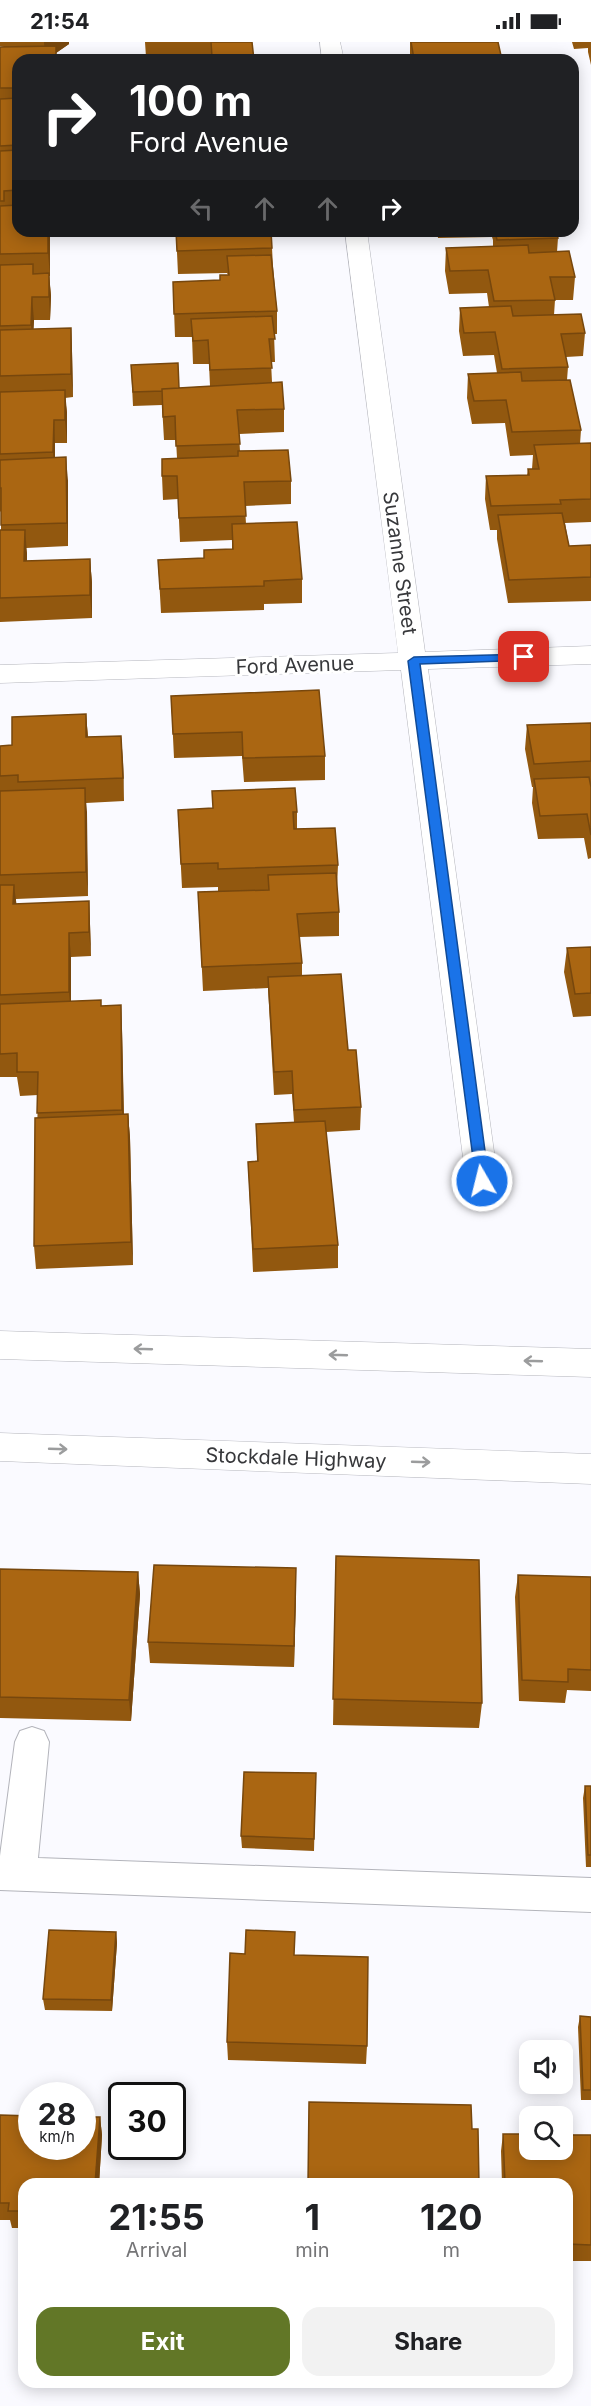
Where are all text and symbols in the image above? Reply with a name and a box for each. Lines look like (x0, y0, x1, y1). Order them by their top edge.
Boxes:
text: 21:54 (30, 8, 90, 34)
text: 100 m (129, 75, 252, 126)
icon: right (30, 78, 108, 156)
text: Ford Avenue (129, 126, 289, 159)
icon: left (185, 192, 218, 225)
icon: ahead (248, 192, 281, 225)
icon: ahead (311, 192, 344, 225)
icon: right (374, 192, 407, 225)
street label: Suzanne Street (378, 490, 422, 637)
pin (498, 631, 549, 682)
icon: arrive (507, 640, 540, 673)
street label: Ford Avenue (235, 651, 355, 679)
position arrow (450, 1149, 514, 1213)
one-way arrow (133, 1344, 153, 1355)
one-way arrow (328, 1349, 348, 1361)
one-way arrow (523, 1355, 543, 1367)
street label: Stockdale Highway (205, 1443, 387, 1473)
one-way arrow (48, 1444, 68, 1455)
one-way arrow (411, 1457, 431, 1468)
map controls (519, 2040, 573, 2160)
button: sound (519, 2040, 573, 2094)
speed limit sign: 30 (108, 2082, 186, 2160)
text: 28 (38, 2096, 76, 2132)
button: search (519, 2106, 573, 2160)
text: km/h (39, 2127, 75, 2146)
text: 21:55 (109, 2195, 205, 2239)
text: 1 (305, 2195, 320, 2239)
text: 120 (420, 2195, 482, 2239)
text: Arrival (126, 2238, 187, 2262)
text: min (295, 2238, 329, 2262)
text: m (442, 2238, 460, 2262)
button: Exit (36, 2307, 290, 2376)
button: Share (302, 2307, 555, 2376)

